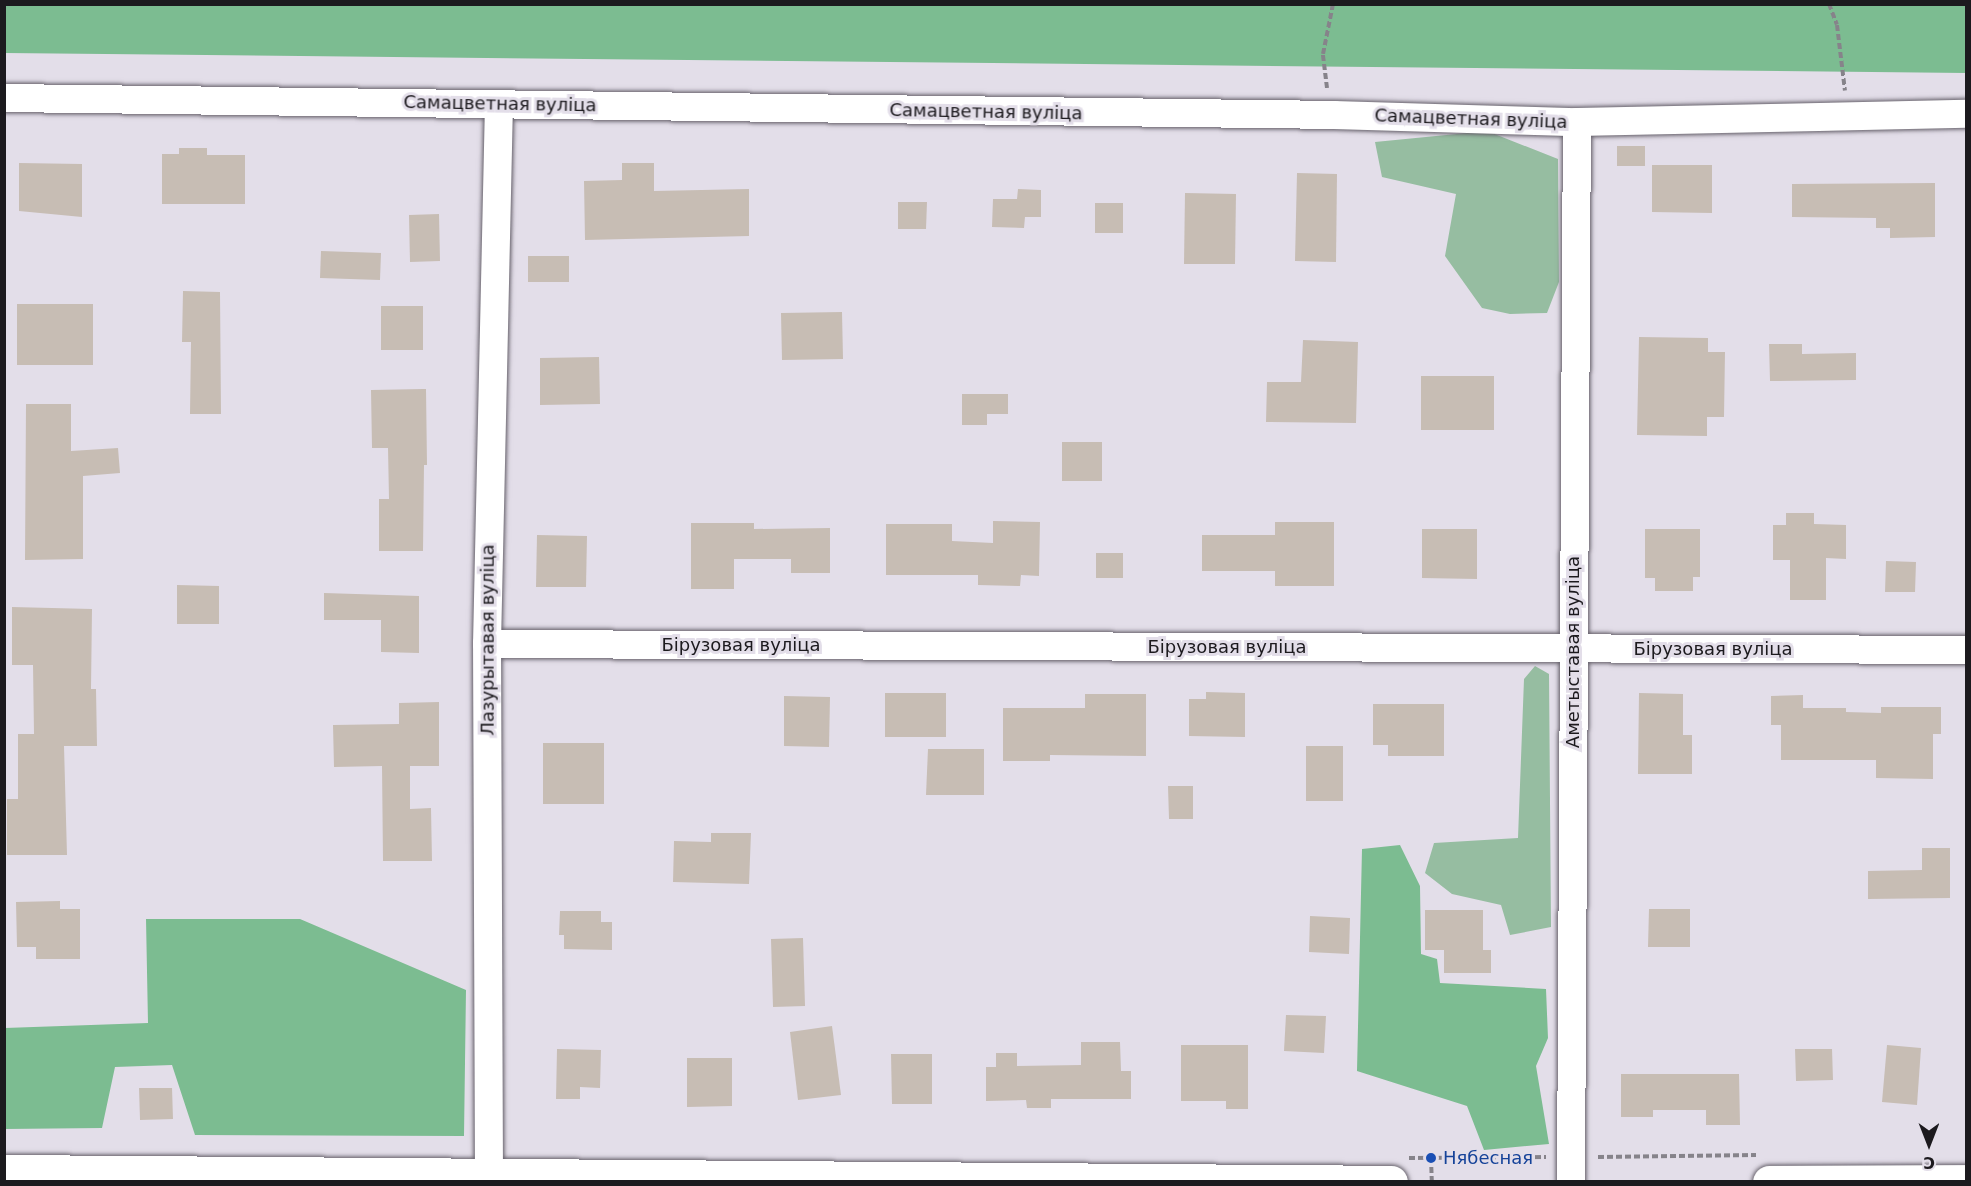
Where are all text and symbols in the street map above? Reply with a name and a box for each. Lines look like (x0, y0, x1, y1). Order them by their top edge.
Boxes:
street label: Самацветная вуліца (403, 92, 597, 116)
street label: Самацветная вуліца (889, 100, 1083, 124)
street label: Самацветная вуліца (1374, 105, 1568, 133)
street label: Лазурытавая вуліца (477, 544, 499, 736)
street label: Аметыставая вуліца (1562, 556, 1584, 748)
street label: Бірузовая вуліца (661, 634, 821, 656)
street label: Бірузовая вуліца (1147, 636, 1307, 658)
street label: Бірузовая вуліца (1633, 638, 1793, 660)
north arrow (1899, 1114, 1959, 1174)
place label: Нябесная (1443, 1147, 1533, 1169)
marker: Нябесная (1424, 1151, 1438, 1165)
text: С (1923, 1153, 1935, 1172)

